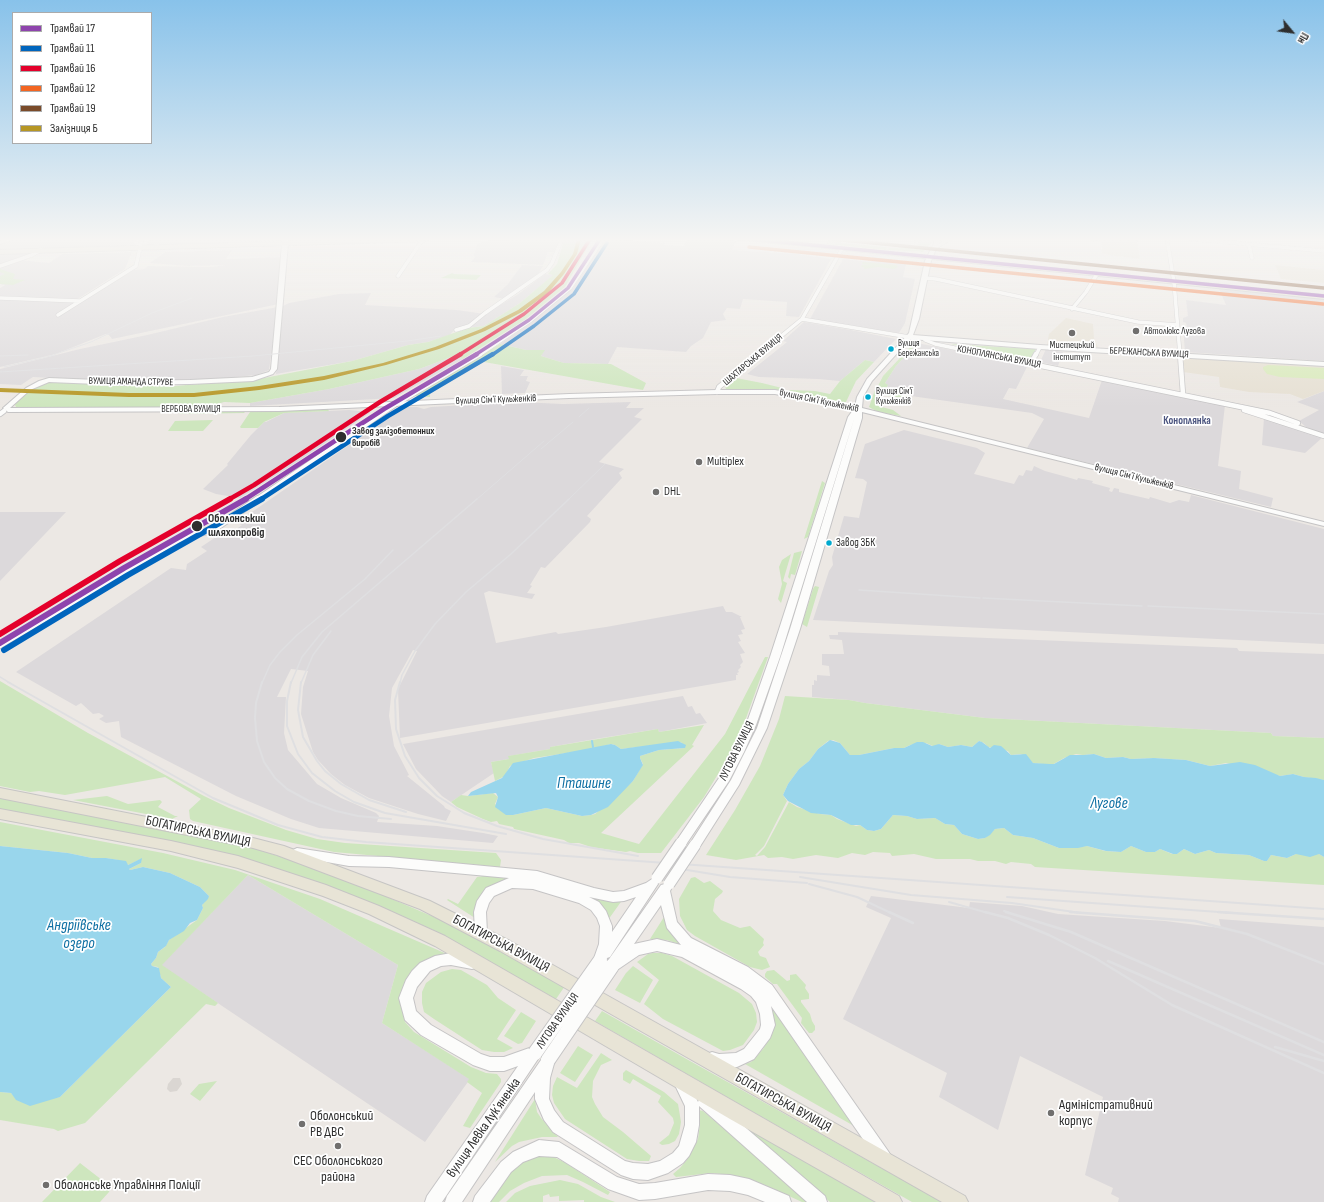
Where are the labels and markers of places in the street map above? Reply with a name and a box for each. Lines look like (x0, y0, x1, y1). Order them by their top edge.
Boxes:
place label: Автолюкс Лугова (1144, 325, 1205, 337)
marker: Автолюкс Лугова (1131, 326, 1141, 336)
marker: Мистецький інститут (1067, 328, 1077, 338)
place label: Вулиця Бережанська (898, 339, 939, 360)
place label: Мистецький інститут (1050, 339, 1094, 362)
marker: Вулиця Бережанська (886, 344, 896, 354)
place label: Вулиця Сім'ї Кульженків (876, 387, 913, 408)
marker: Вулиця Сім'ї Кульженків (863, 392, 873, 402)
place label: Завод залізобетонних виробів (352, 425, 434, 448)
marker: Завод залізобетонних виробів (334, 430, 348, 444)
place label: Multiplex (707, 455, 744, 469)
marker: Multiplex (694, 457, 704, 467)
place label: DHL (664, 485, 680, 499)
marker: DHL (651, 487, 661, 497)
place label: Оболонський шляхопровід (208, 512, 265, 540)
marker: Оболонський шляхопровід (190, 519, 204, 533)
place label: Завод ЗБК (836, 536, 875, 550)
marker: Завод ЗБК (824, 538, 834, 548)
place label: Адміністративний корпус (1059, 1097, 1153, 1130)
place label: Оболонський РВ ДВС (310, 1108, 373, 1140)
marker: Адміністративний корпус (1046, 1108, 1056, 1118)
marker: Оболонський РВ ДВС (297, 1119, 307, 1129)
marker: СЕС Оболонського района (333, 1141, 343, 1151)
place label: СЕС Оболонського района (293, 1153, 383, 1186)
place label: Оболонське Управління Поліції (54, 1177, 200, 1193)
marker: Оболонське Управління Поліції (41, 1180, 51, 1190)

